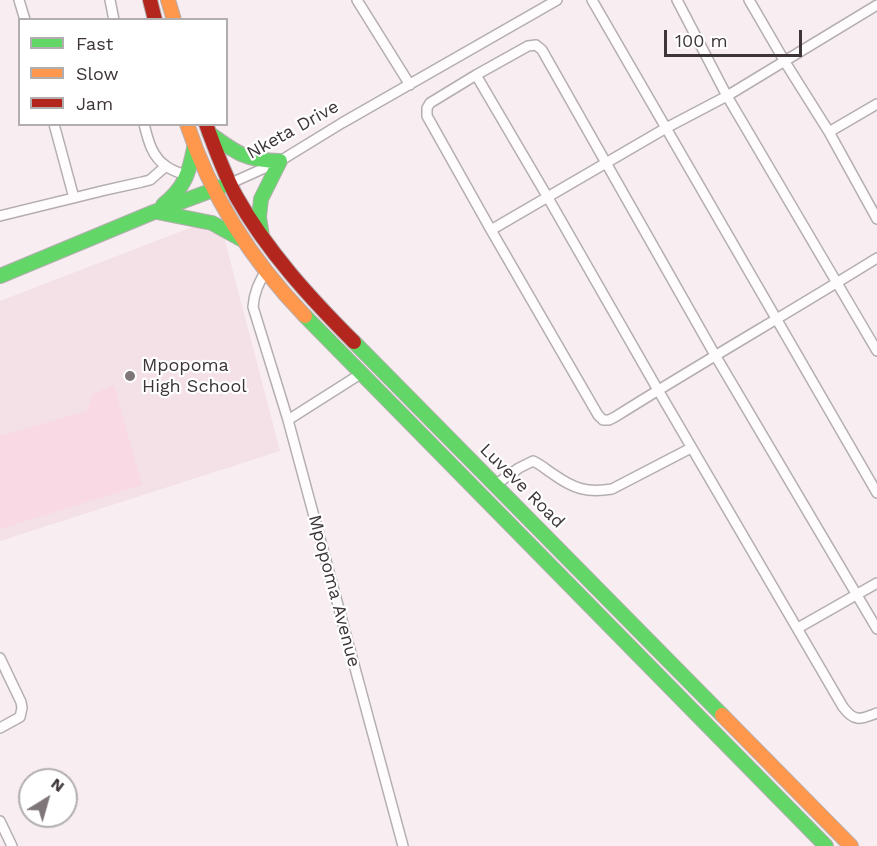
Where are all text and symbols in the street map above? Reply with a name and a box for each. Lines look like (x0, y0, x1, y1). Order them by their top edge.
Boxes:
legend (18, 18, 228, 126)
scale bar (667, 18, 805, 56)
text: 100 m (675, 30, 728, 51)
text: Fast (76, 33, 113, 54)
text: Slow (76, 63, 119, 84)
text: Jam (76, 93, 113, 114)
street label: Nketa Drive (243, 96, 343, 164)
place label: Mpopoma High School (142, 355, 247, 398)
marker: Mpopoma High School (123, 369, 137, 383)
street label: Luveve Road (475, 439, 569, 533)
street label: Mpopoma Avenue (303, 513, 365, 669)
north arrow (18, 768, 78, 828)
text: N (47, 774, 68, 796)

